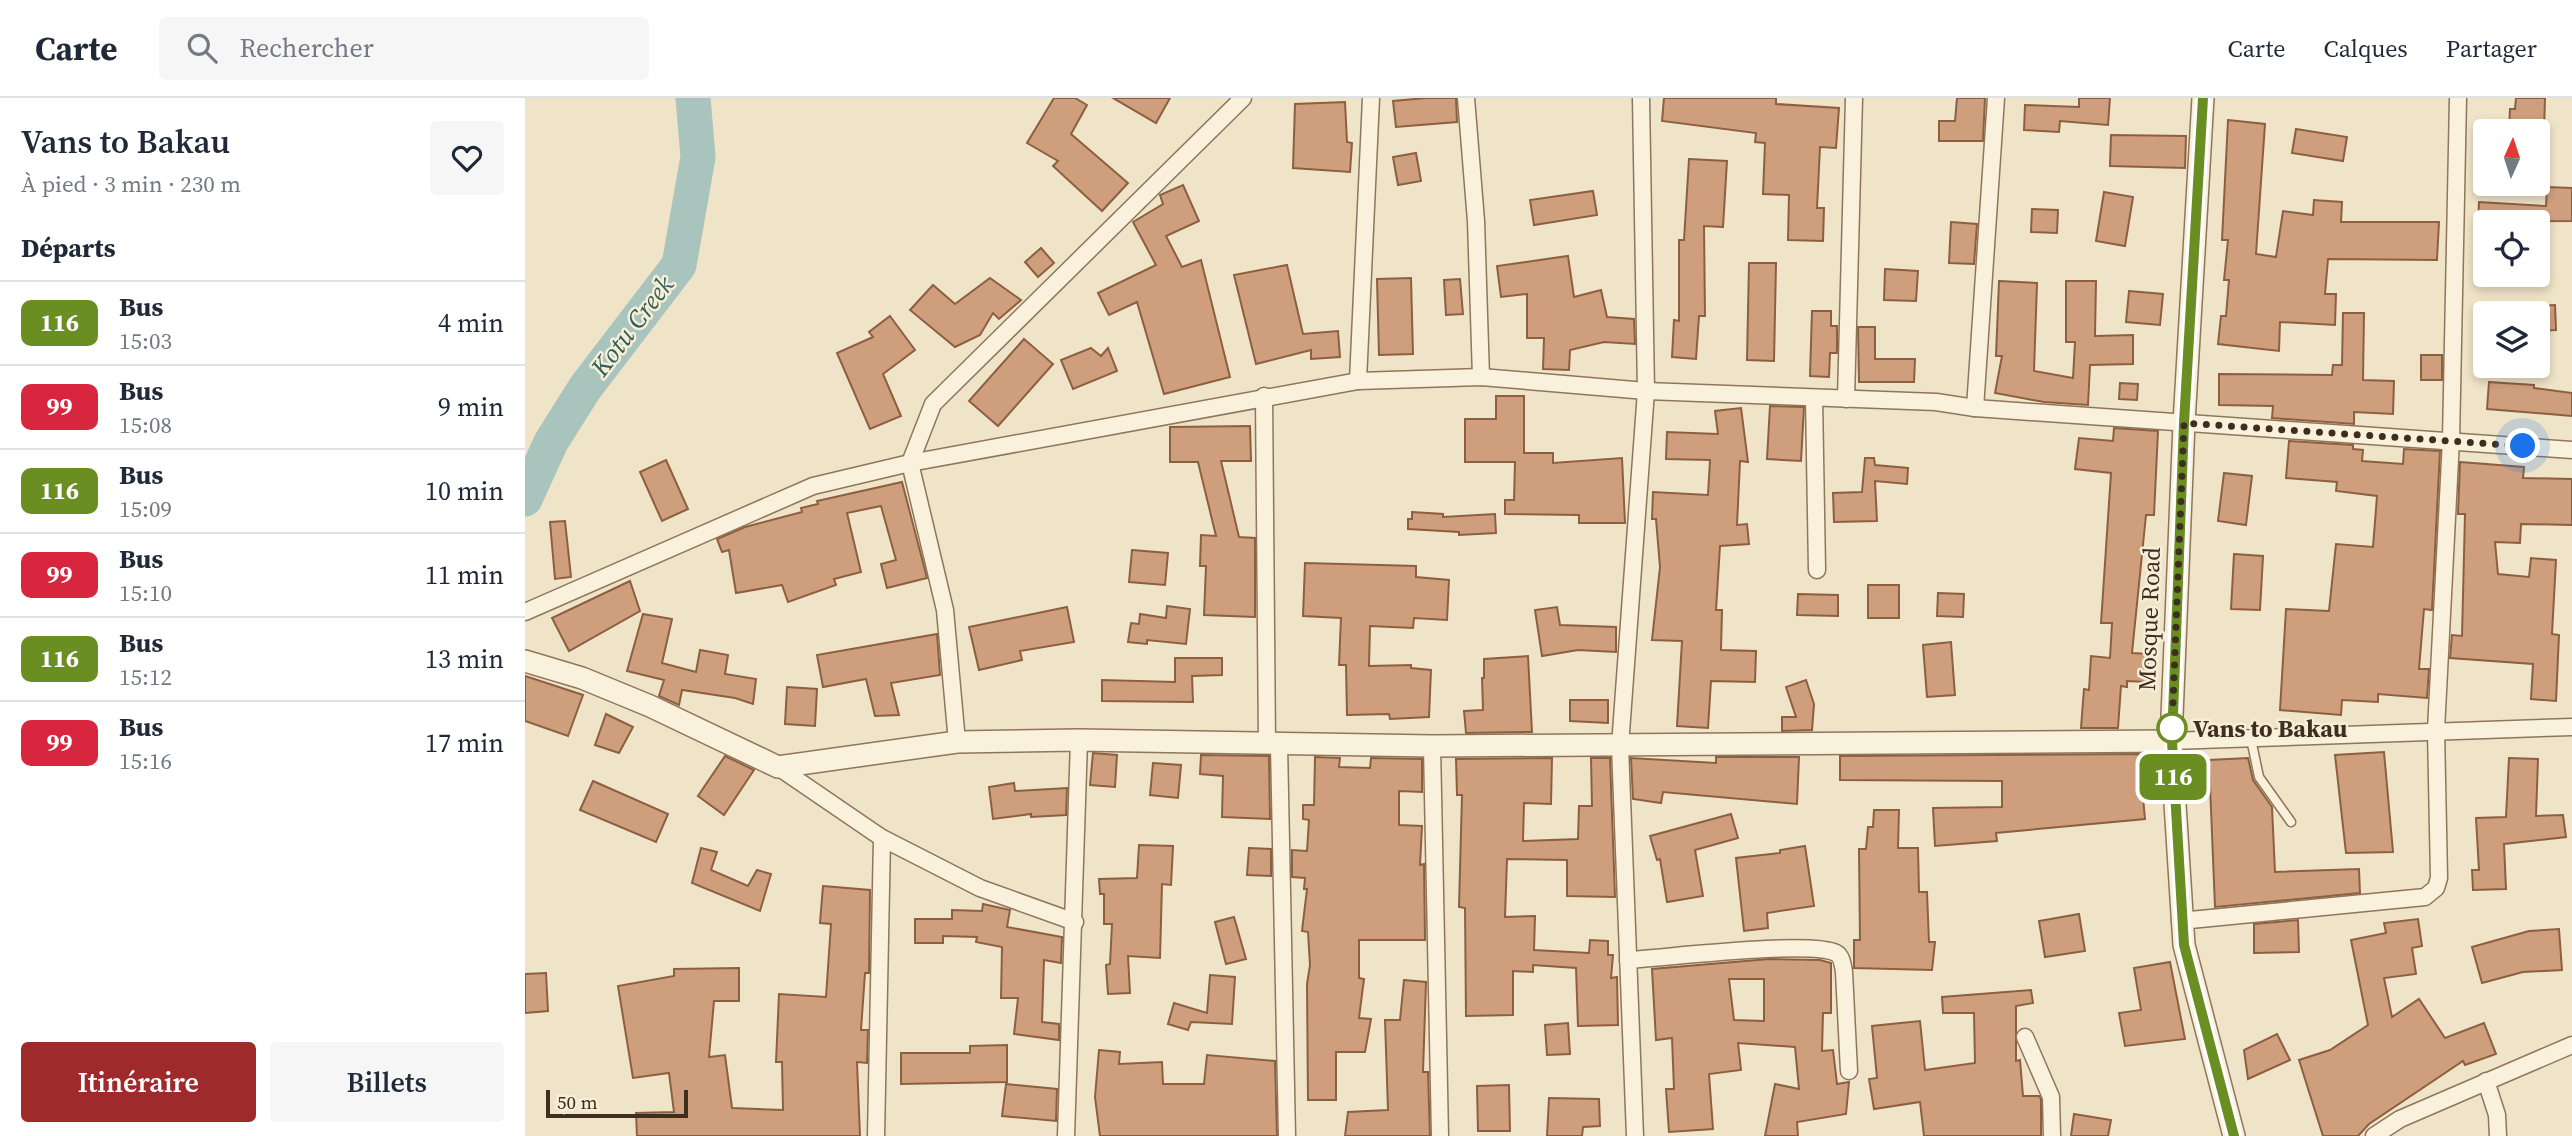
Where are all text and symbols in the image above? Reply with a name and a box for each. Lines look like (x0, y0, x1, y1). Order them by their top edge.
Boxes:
search box (159, 17, 649, 80)
text: Carte (35, 26, 117, 71)
icon: search (183, 29, 221, 67)
text: Rechercher (239, 30, 374, 66)
text: Carte (2228, 32, 2286, 65)
text: Calques (2324, 32, 2408, 65)
text: Partager (2446, 32, 2537, 65)
text: Vans to Bakau (21, 119, 230, 164)
north arrow (2473, 119, 2550, 196)
map controls (2473, 119, 2550, 378)
button: heart (430, 121, 504, 195)
text: À pied · 3 min · 230 m (21, 168, 241, 200)
button: locate (2473, 210, 2550, 287)
text: Départs (21, 230, 116, 266)
water label: Kotu Creek (582, 268, 682, 385)
text: Bus (119, 289, 163, 325)
button: layers (2473, 301, 2550, 378)
text: 4 min (438, 305, 504, 341)
text: 116 (40, 306, 79, 339)
text: 15:03 (119, 325, 172, 357)
text: Bus (119, 373, 163, 409)
text: 9 min (438, 389, 504, 425)
text: 99 (46, 390, 73, 423)
text: 15:08 (119, 409, 172, 441)
your location (2505, 428, 2540, 463)
text: Bus (119, 457, 163, 493)
text: 10 min (425, 473, 504, 509)
text: 116 (40, 474, 79, 507)
text: 15:09 (119, 493, 172, 525)
text: Bus (119, 541, 163, 577)
street label: Mosque Road (2130, 546, 2168, 692)
text: 11 min (425, 557, 504, 593)
text: 99 (46, 558, 73, 591)
text: 15:10 (119, 577, 172, 609)
text: Bus (119, 625, 163, 661)
text: 13 min (425, 641, 504, 677)
text: 116 (40, 642, 79, 675)
text: 15:12 (119, 661, 172, 693)
text: Bus (119, 709, 163, 745)
place label: Vans to Bakau (2193, 712, 2348, 745)
marker: Vans to Bakau (2157, 713, 2187, 743)
text: 17 min (425, 725, 504, 761)
text: 99 (46, 726, 73, 759)
text: 15:16 (119, 745, 172, 777)
line badge: 116 (2133, 754, 2213, 800)
text: 116 (2153, 760, 2193, 793)
button: Itinéraire (21, 1042, 256, 1122)
button: Billets (270, 1042, 504, 1122)
scale bar (546, 1087, 688, 1119)
text: 50 m (557, 1089, 598, 1115)

